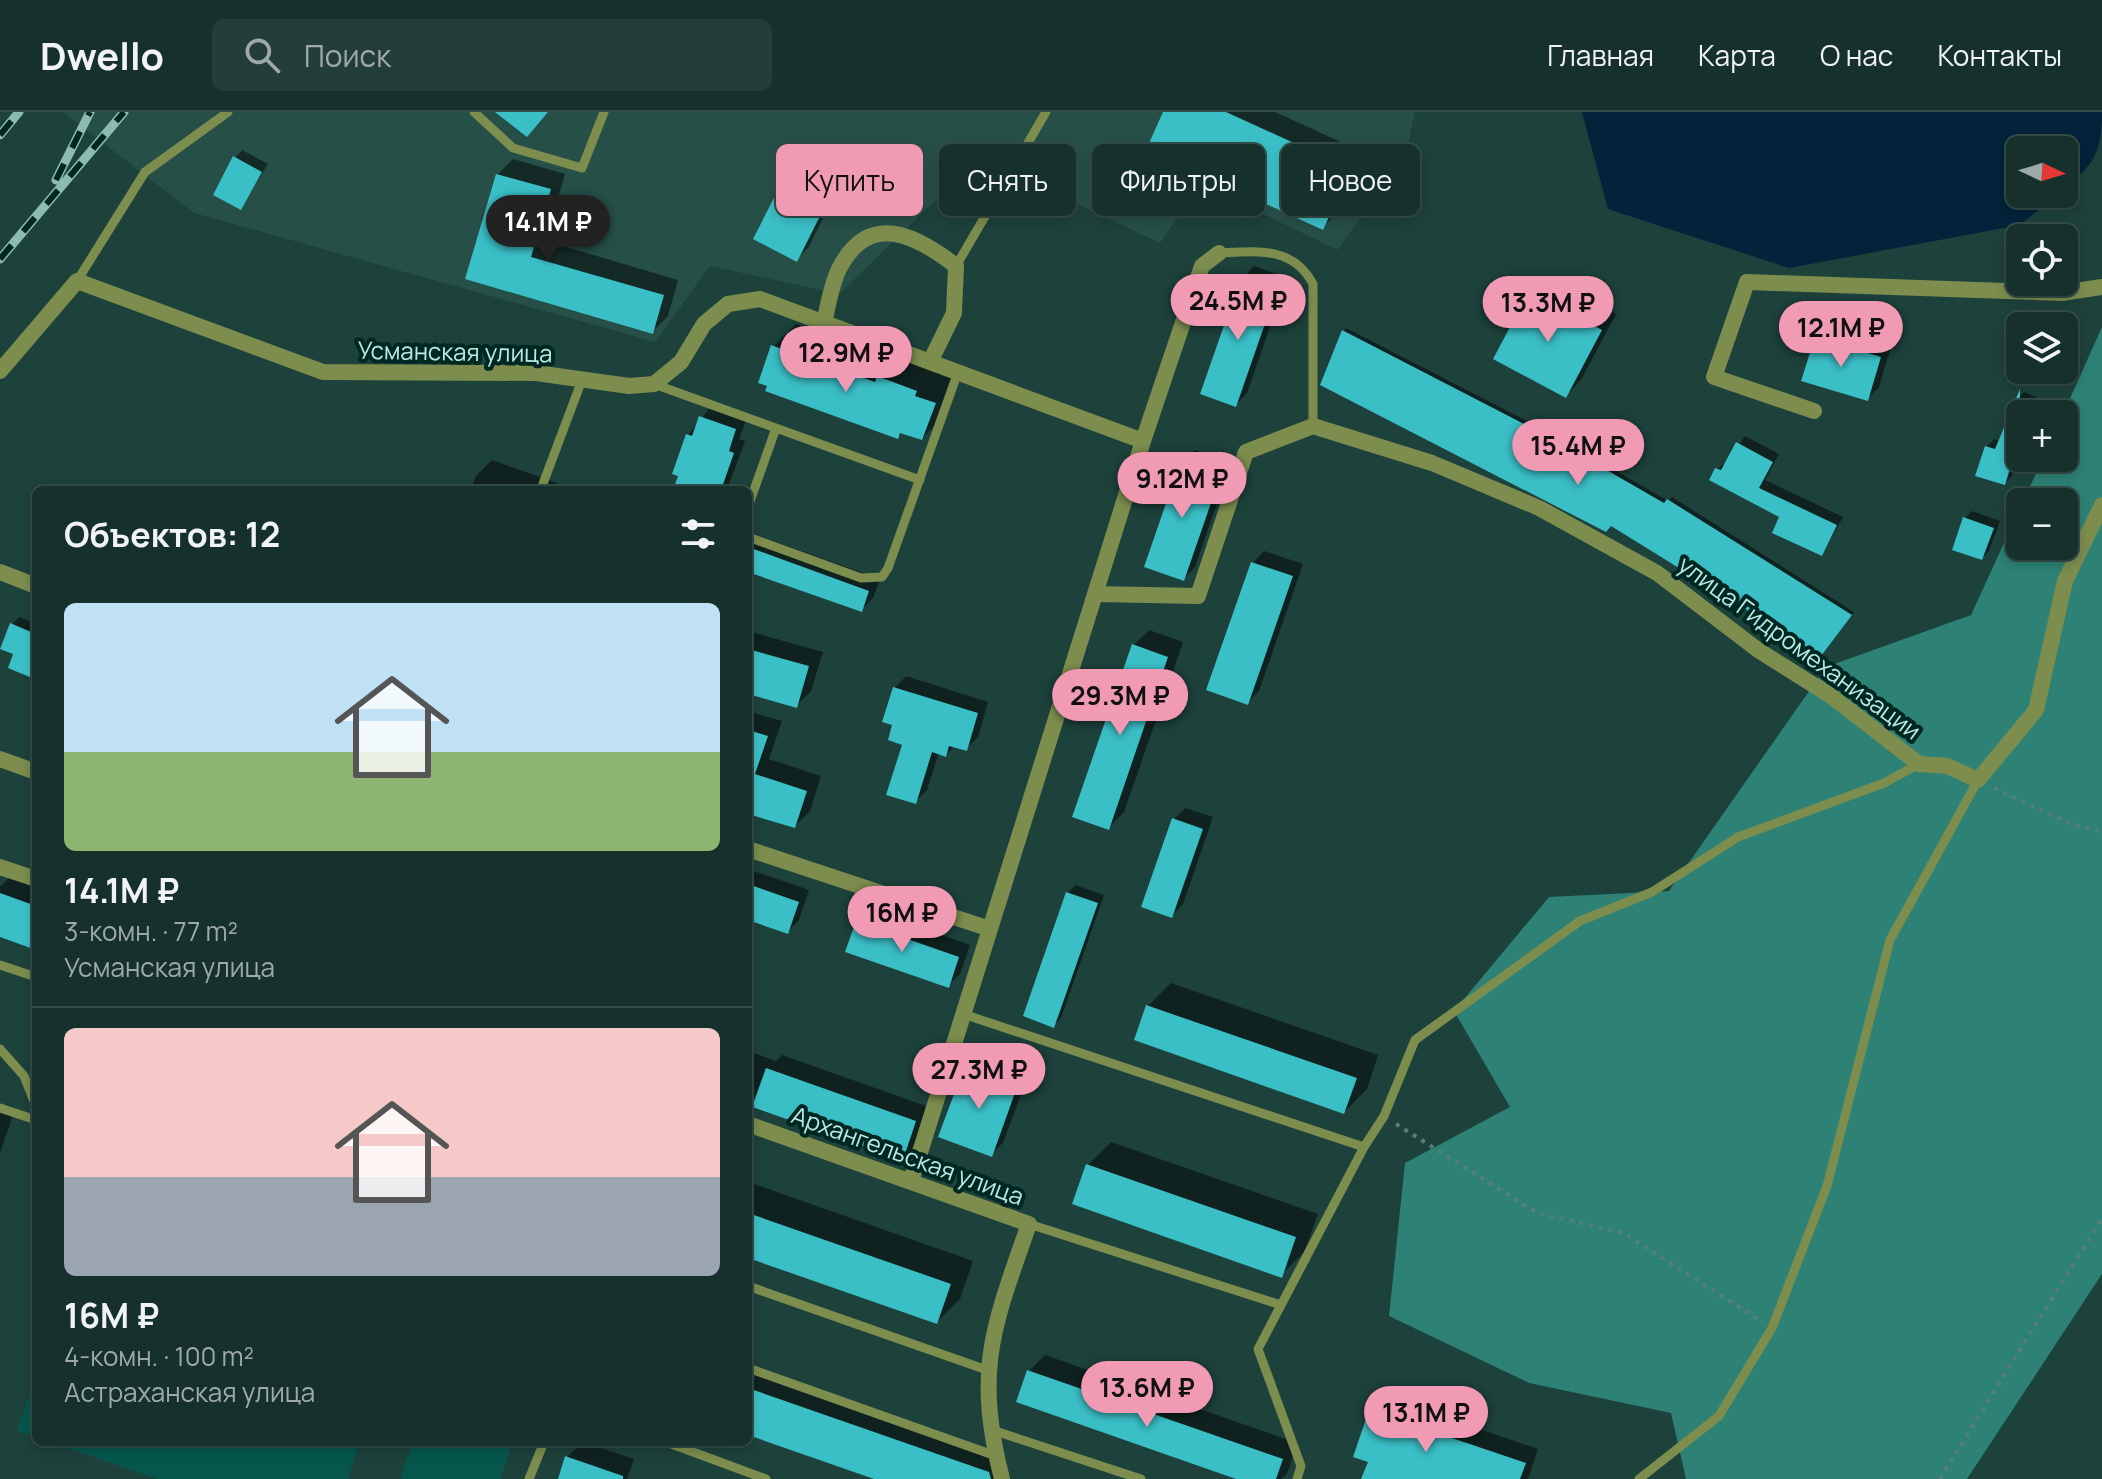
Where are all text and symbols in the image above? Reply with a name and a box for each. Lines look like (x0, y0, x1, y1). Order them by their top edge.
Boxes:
search box (212, 19, 772, 91)
text: Dwello (40, 29, 164, 81)
icon: search (240, 33, 284, 77)
text: Поиск (304, 35, 391, 76)
text: Главная (1547, 36, 1654, 74)
text: Карта (1698, 36, 1776, 74)
text: О нас (1820, 36, 1893, 74)
text: Контакты (1937, 36, 2062, 74)
north arrow (2006, 136, 2078, 208)
map controls (2006, 136, 2078, 560)
chip: Купить (776, 144, 923, 216)
chip: Снять (939, 144, 1076, 216)
chip: Фильтры (1092, 144, 1265, 216)
chip: Новое (1281, 144, 1420, 216)
pin: 14.1M ₽ (474, 195, 622, 263)
text: 14.1M ₽ (504, 203, 592, 239)
button: locate (2006, 224, 2078, 296)
pin: 24.5M ₽ (1164, 274, 1312, 342)
pin: 13.3M ₽ (1474, 276, 1622, 344)
text: 24.5M ₽ (1189, 282, 1287, 318)
text: 13.3M ₽ (1501, 284, 1595, 320)
pin: 12.1M ₽ (1767, 301, 1915, 369)
text: 12.1M ₽ (1797, 309, 1885, 345)
button: layers (2006, 312, 2078, 384)
pin: 12.9M ₽ (772, 326, 920, 394)
street label: Усманская улица (357, 333, 553, 369)
text: 12.9M ₽ (798, 334, 894, 370)
button: + (2006, 400, 2078, 472)
pin: 15.4M ₽ (1504, 419, 1652, 487)
text: 15.4M ₽ (1530, 427, 1626, 463)
pin: 9.12M ₽ (1108, 452, 1256, 520)
text: 9.12M ₽ (1136, 460, 1228, 496)
button: − (2006, 488, 2078, 560)
text: Объектов: 12 (64, 511, 280, 557)
icon: filters (676, 512, 720, 556)
street label: улица Гидромеханизации (1672, 548, 1928, 746)
icon: home (320, 655, 464, 799)
pin: 29.3M ₽ (1046, 669, 1194, 737)
text: 29.3M ₽ (1070, 677, 1170, 713)
text: 14.1M ₽ (64, 867, 179, 913)
pin: 16M ₽ (846, 886, 958, 954)
text: 16M ₽ (866, 894, 938, 930)
text: 3-комн. · 77 m² (64, 913, 238, 949)
text: Усманская улица (64, 949, 275, 985)
pin: 27.3M ₽ (905, 1043, 1053, 1111)
text: 27.3M ₽ (930, 1051, 1028, 1087)
icon: home (320, 1080, 464, 1224)
street label: Архангельская улица (787, 1098, 1029, 1212)
text: 16M ₽ (64, 1292, 159, 1338)
text: 4-комн. · 100 m² (64, 1338, 254, 1374)
pin: 13.6M ₽ (1073, 1361, 1221, 1429)
text: 13.6M ₽ (1099, 1369, 1195, 1405)
text: Астраханская улица (64, 1374, 315, 1410)
pin: 13.1M ₽ (1352, 1386, 1500, 1454)
text: 13.1M ₽ (1382, 1394, 1470, 1430)

